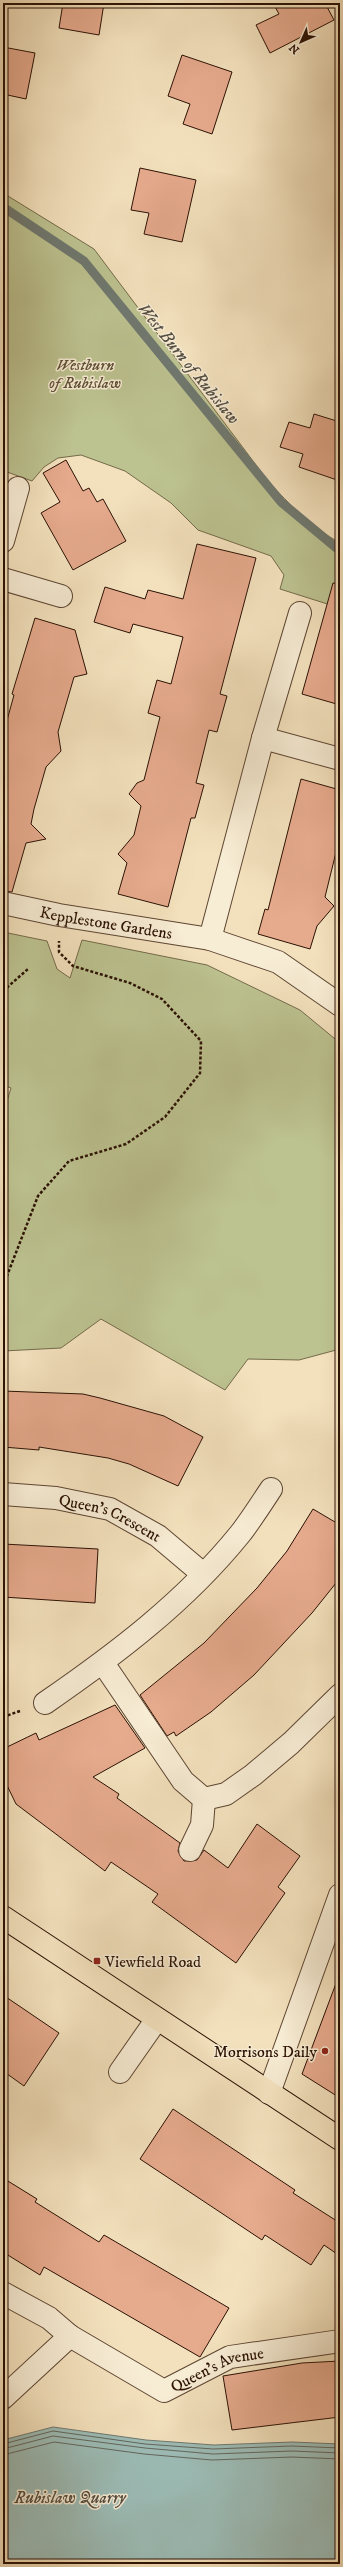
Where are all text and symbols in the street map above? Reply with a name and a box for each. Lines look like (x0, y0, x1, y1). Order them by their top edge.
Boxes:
north arrow (281, 22, 321, 62)
text: N (286, 40, 303, 57)
water label: West Burn of Rubislaw (132, 298, 244, 429)
park label: Westburn of Rubislaw (49, 355, 121, 393)
street label: Kepplestone Gardens (38, 902, 174, 944)
street label: Queen's Crescent (57, 1490, 164, 1547)
place label: Viewfield Road (104, 1952, 201, 1972)
marker: Viewfield Road (92, 1956, 102, 1966)
place label: Morrisons Daily (214, 2042, 317, 2062)
marker: Morrisons Daily (320, 2046, 330, 2056)
street label: Queen's Avenue (167, 2343, 265, 2397)
water label: Rubislaw Quarry (13, 2487, 127, 2509)

